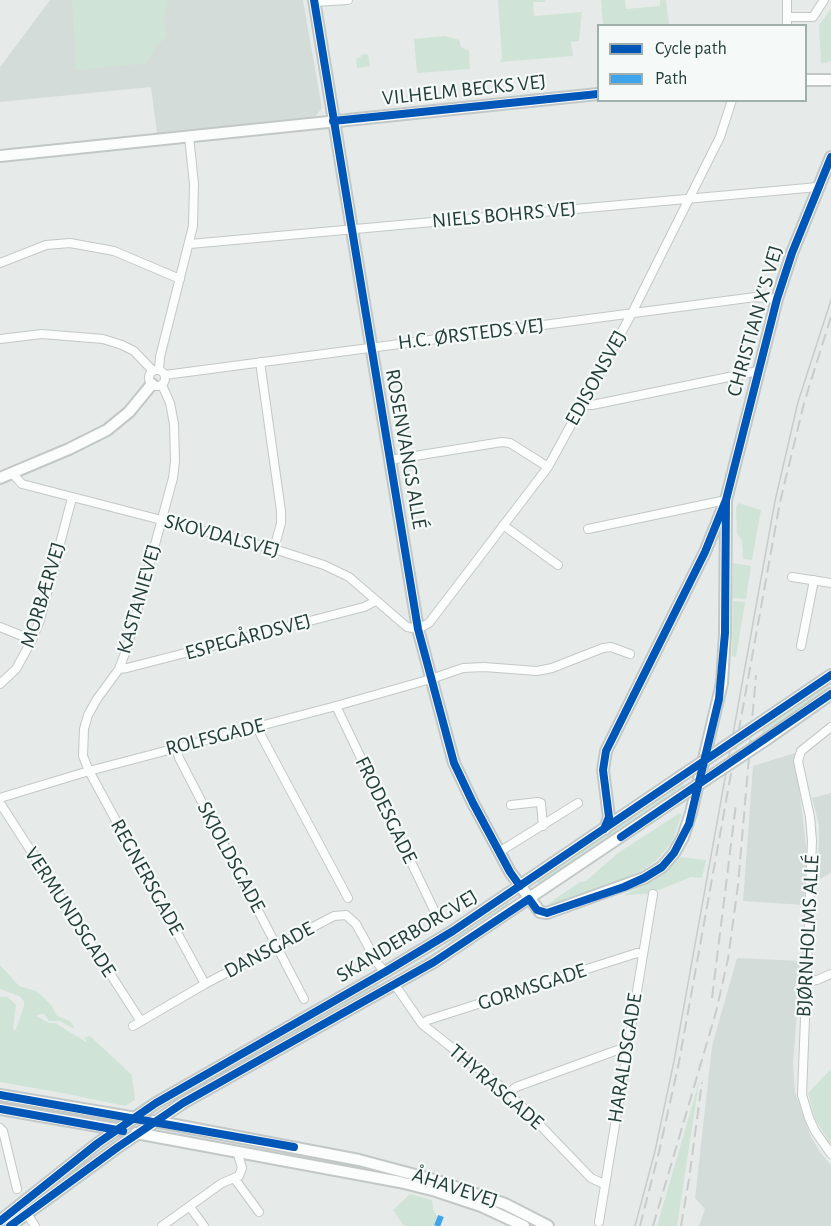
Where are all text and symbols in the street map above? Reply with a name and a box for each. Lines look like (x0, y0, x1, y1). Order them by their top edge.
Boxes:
legend (597, 24, 807, 102)
text: Cycle path (655, 40, 727, 58)
street label: VILHELM BECKS VEJ (381, 69, 547, 111)
text: Path (655, 70, 687, 88)
street label: NIELS BOHRS VEJ (431, 196, 577, 234)
street label: CHRISTIAN X'S VEJ (721, 243, 789, 399)
street label: H.C. ØRSTEDS VEJ (396, 313, 546, 355)
street label: EDISONSVEJ (559, 326, 633, 430)
street label: ROSENVANGS ALLÉ (380, 367, 432, 531)
street label: SKOVDALSVEJ (162, 509, 282, 563)
street label: MORBÆRVEJ (15, 539, 71, 651)
street label: KASTANIEVEJ (111, 541, 167, 657)
street label: ESPEGÅRDSVEJ (182, 608, 314, 666)
street label: ROLFSGADE (163, 713, 267, 761)
street label: FRODESGADE (349, 752, 423, 868)
street label: SKJOLDSGADE (191, 797, 271, 917)
street label: REGNERSGADE (105, 815, 189, 939)
street label: VERMUNDSGADE (19, 842, 121, 982)
street label: BJØRNHOLMS ALLÉ (791, 854, 825, 1018)
street label: SKANDERBORGVEJ (332, 884, 482, 988)
street label: DANSGADE (220, 916, 318, 984)
street label: GORMSGADE (475, 958, 589, 1016)
street label: HARALDSGADE (602, 991, 648, 1125)
street label: THYRASGADE (443, 1039, 549, 1135)
street label: ÅHAVEVEJ (409, 1162, 501, 1214)

